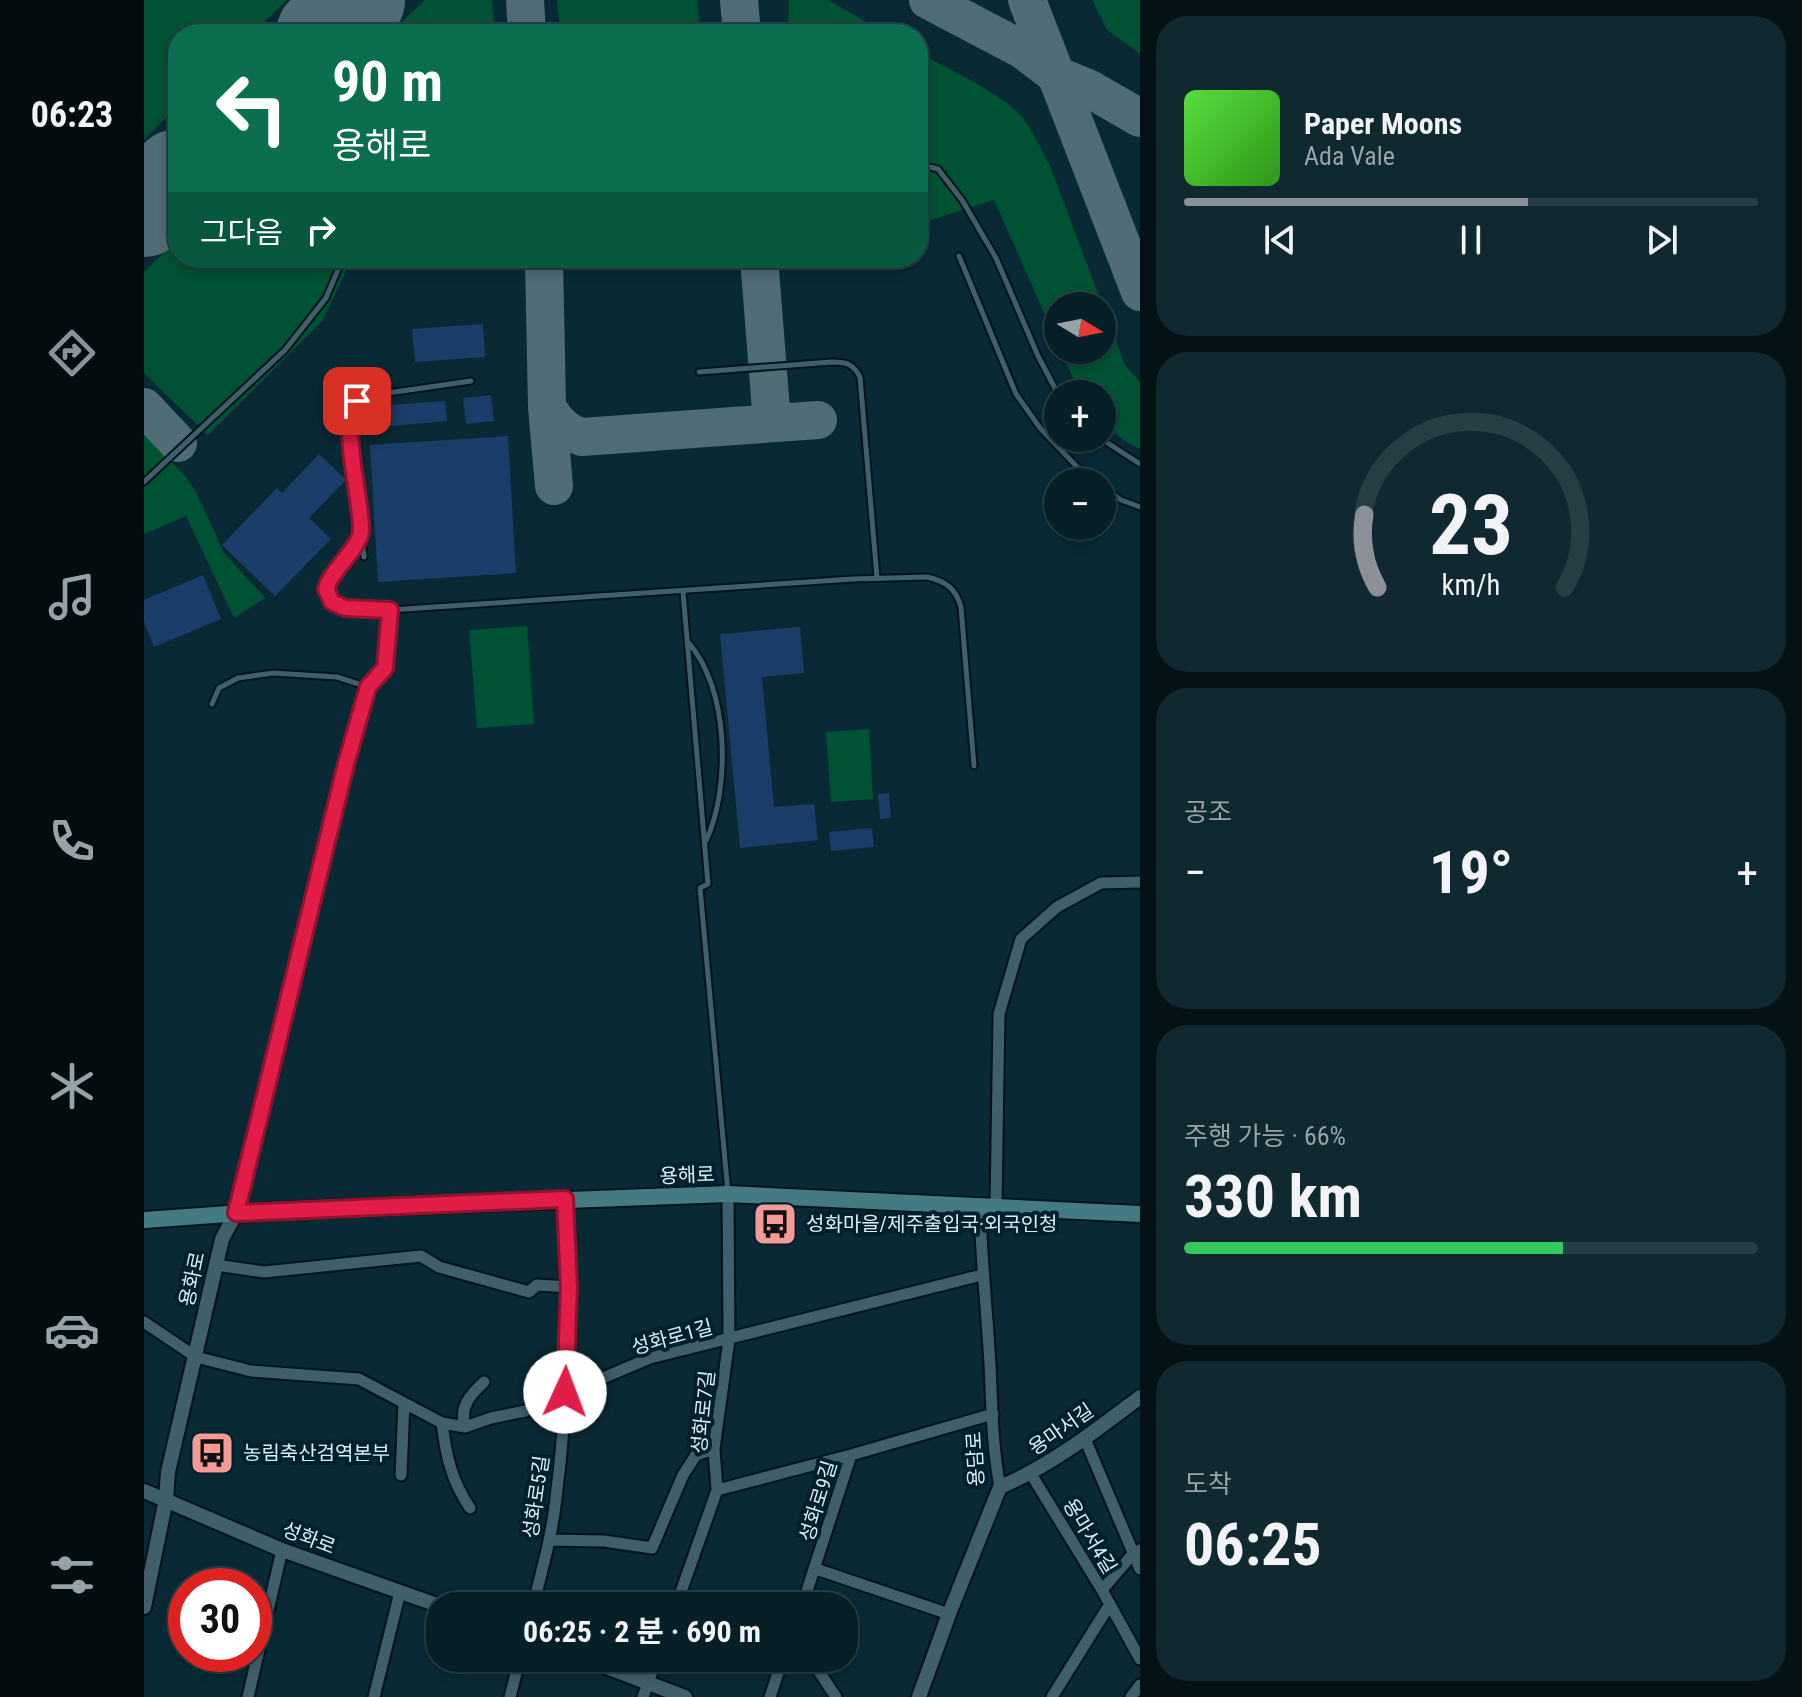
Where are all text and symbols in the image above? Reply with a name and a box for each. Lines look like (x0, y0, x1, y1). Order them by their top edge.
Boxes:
text: 90 m (332, 49, 443, 115)
icon: left (200, 56, 304, 160)
text: 06:23 (31, 94, 113, 136)
text: Paper Moons (1304, 106, 1462, 141)
text: 용해로 (332, 125, 431, 167)
text: Ada Vale (1304, 141, 1395, 171)
icon: right (299, 208, 343, 252)
text: 그다음 (200, 215, 283, 250)
icon: previous (1258, 218, 1302, 262)
icon: pause (1449, 218, 1493, 262)
icon: next (1640, 218, 1684, 262)
north arrow (1044, 292, 1116, 364)
map controls (1044, 292, 1116, 540)
icon: directions (44, 325, 100, 381)
pin (323, 367, 391, 435)
icon: arrive (335, 379, 379, 423)
button: + (1044, 380, 1116, 452)
button: − (1044, 468, 1116, 540)
text: 23 (1429, 477, 1513, 574)
text: km/h (1442, 568, 1500, 602)
icon: music (44, 569, 100, 625)
text: 공조 (1184, 797, 1232, 827)
icon: phone (44, 813, 100, 869)
text: 19° (1429, 837, 1513, 908)
text: − (1184, 847, 1206, 899)
text: + (1736, 847, 1758, 899)
icon: climate (44, 1058, 100, 1114)
text: 주행 가능 · 66% (1184, 1121, 1346, 1151)
text: 330 km (1184, 1161, 1362, 1232)
street label: 용해로 (659, 1162, 715, 1188)
bus stop icon: 성화마을/제주출입국·외국인청 (751, 1200, 799, 1248)
place label: 성화마을/제주출입국·외국인청 (806, 1212, 1058, 1236)
street label: 용화로 (175, 1250, 209, 1308)
icon: car (44, 1302, 100, 1358)
street label: 성화로1길 (629, 1315, 715, 1359)
position arrow (523, 1350, 607, 1434)
street label: 성화로7길 (687, 1369, 719, 1455)
street label: 용마서길 (1024, 1398, 1098, 1460)
bus stop icon: 농림축산검역본부 (188, 1429, 236, 1477)
street label: 용담로 (962, 1431, 988, 1487)
place label: 농림축산검역본부 (243, 1441, 390, 1465)
street label: 성화로5길 (518, 1454, 554, 1540)
street label: 성화로9길 (794, 1458, 842, 1544)
text: 도착 (1184, 1469, 1232, 1499)
street label: 용마서4길 (1058, 1494, 1122, 1578)
text: 06:25 (1184, 1509, 1322, 1580)
street label: 성화로 (279, 1517, 339, 1559)
icon: filters (44, 1547, 100, 1603)
speed limit sign: 30 (168, 1568, 272, 1672)
text: 06:25 · 2 분 · 690 m (523, 1614, 761, 1649)

